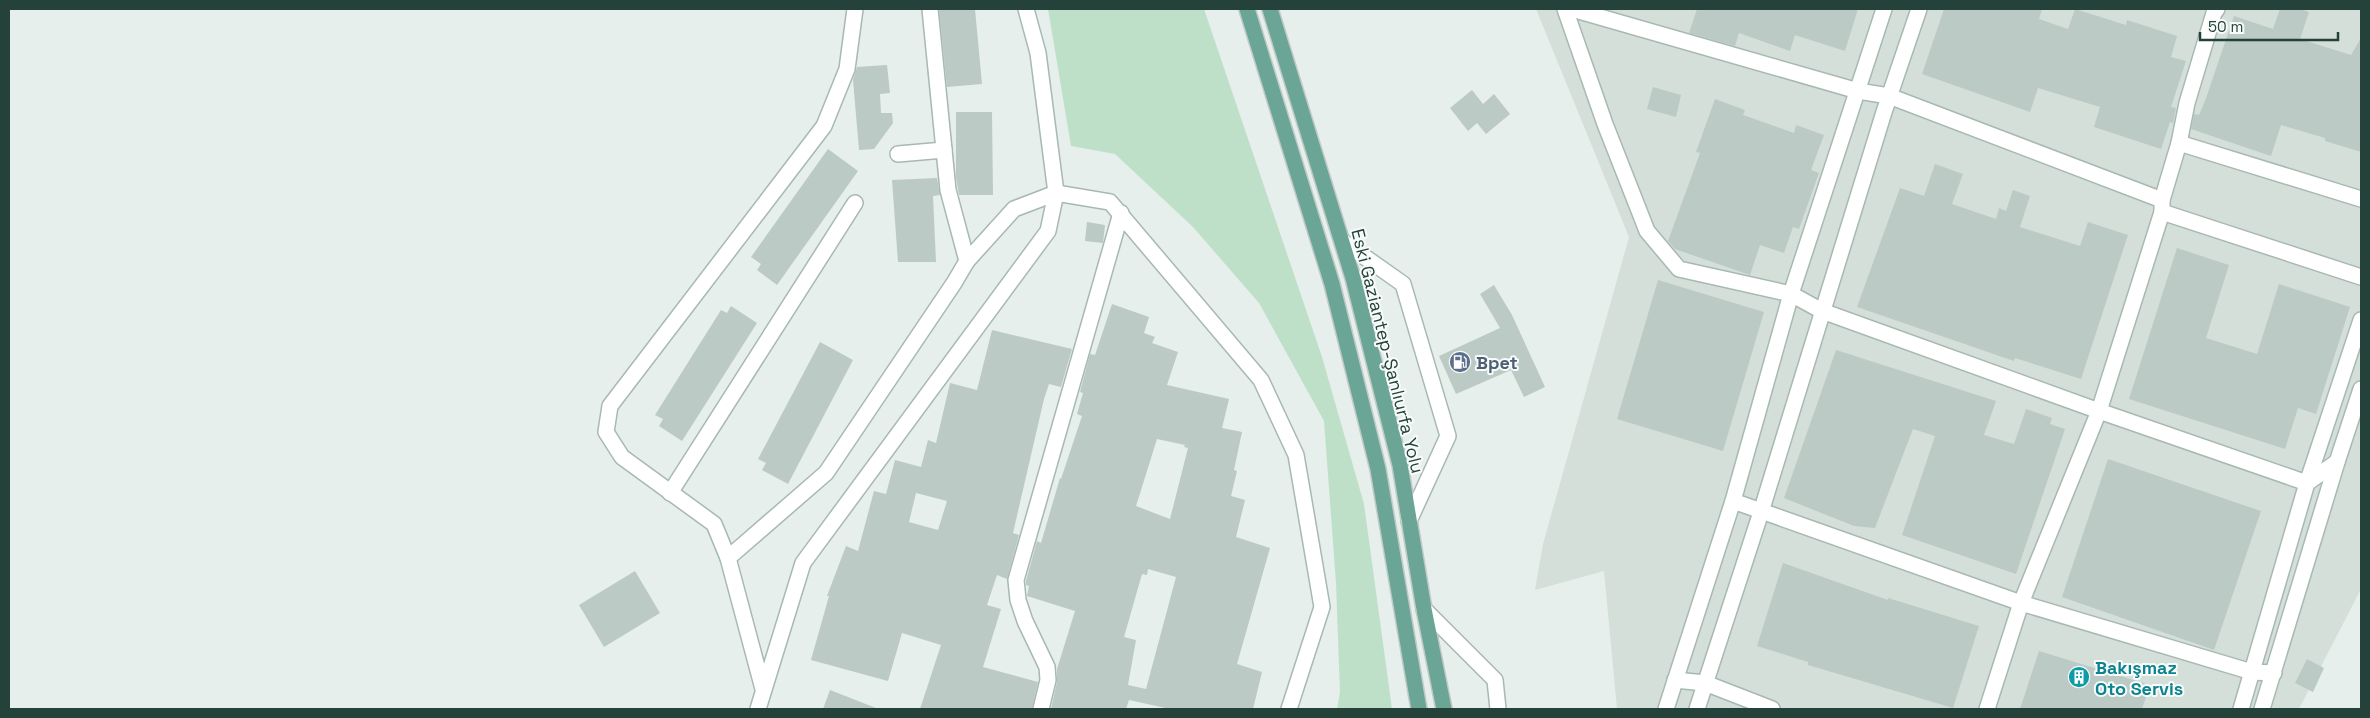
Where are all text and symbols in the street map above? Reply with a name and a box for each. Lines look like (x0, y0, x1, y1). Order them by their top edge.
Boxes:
scale bar (2200, 10, 2338, 42)
text: 50 m (2208, 17, 2243, 36)
street label: Eski Gaziantep-Şanlıurfa Yolu (1346, 226, 1430, 476)
fuel station icon: Bpet (1448, 350, 1472, 374)
place label: Bpet (1476, 351, 1518, 374)
place label: Bakışmaz Oto Servis (2095, 656, 2183, 700)
building icon: Bakışmaz Oto Servis (2067, 665, 2091, 689)

